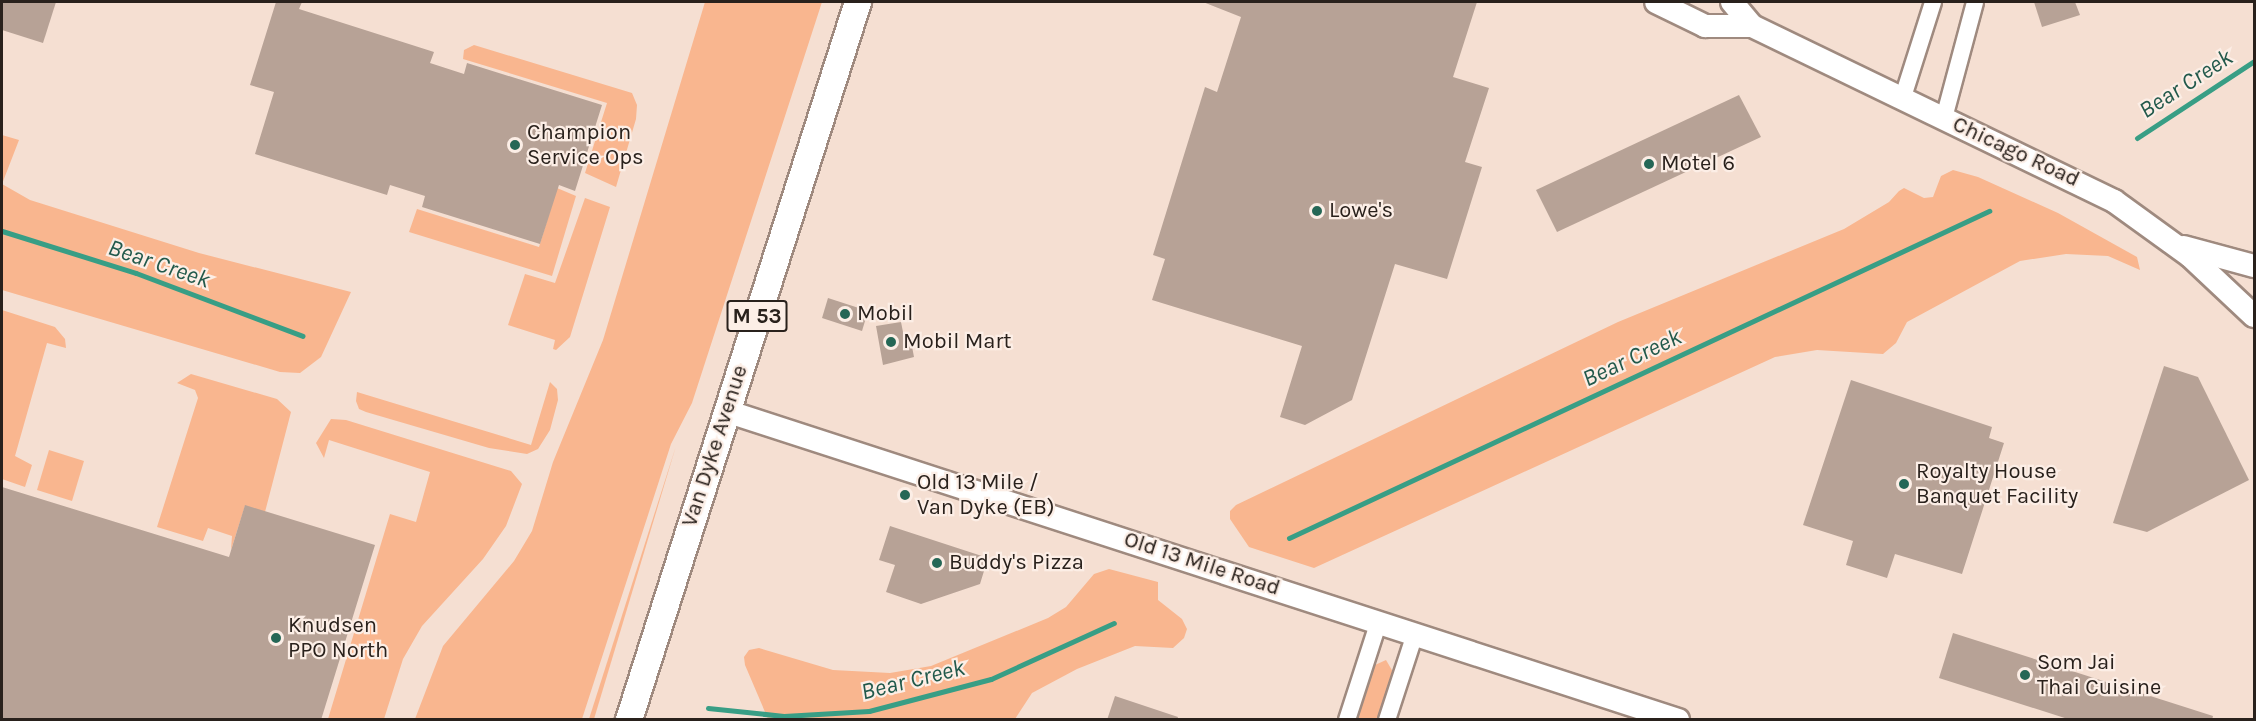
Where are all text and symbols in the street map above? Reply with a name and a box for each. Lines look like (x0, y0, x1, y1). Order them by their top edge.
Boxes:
water label: Bear Creek (2134, 43, 2238, 125)
street label: Chicago Road (1948, 111, 2084, 193)
place label: Champion Service Ops (527, 119, 644, 170)
marker: Champion Service Ops (508, 138, 522, 152)
place label: Motel 6 (1661, 151, 1735, 177)
marker: Motel 6 (1642, 157, 1656, 171)
place label: Lowe's (1329, 198, 1393, 224)
marker: Lowe's (1310, 204, 1324, 218)
water label: Bear Creek (104, 233, 214, 295)
road number: M 53 (726, 298, 789, 334)
place label: Mobil (857, 301, 913, 327)
marker: Mobil (838, 307, 852, 321)
water label: Bear Creek (1578, 323, 1686, 393)
place label: Mobil Mart (903, 329, 1012, 355)
marker: Mobil Mart (884, 335, 898, 349)
street label: Van Dyke Avenue (676, 362, 754, 530)
place label: Royalty House Banquet Facility (1916, 458, 2078, 510)
place label: Old 13 Mile / Van Dyke (EB) (917, 469, 1055, 520)
marker: Royalty House Banquet Facility (1897, 477, 1911, 491)
marker: Old 13 Mile / Van Dyke (EB) (898, 488, 912, 502)
street label: Old 13 Mile Road (1121, 526, 1283, 602)
place label: Buddy's Pizza (949, 550, 1084, 576)
marker: Buddy's Pizza (930, 556, 944, 570)
place label: Knudsen PPO North (288, 612, 388, 664)
marker: Knudsen PPO North (269, 631, 283, 645)
place label: Som Jai Thai Cuisine (2037, 649, 2161, 700)
water label: Bear Creek (858, 653, 968, 707)
marker: Som Jai Thai Cuisine (2018, 668, 2032, 682)

